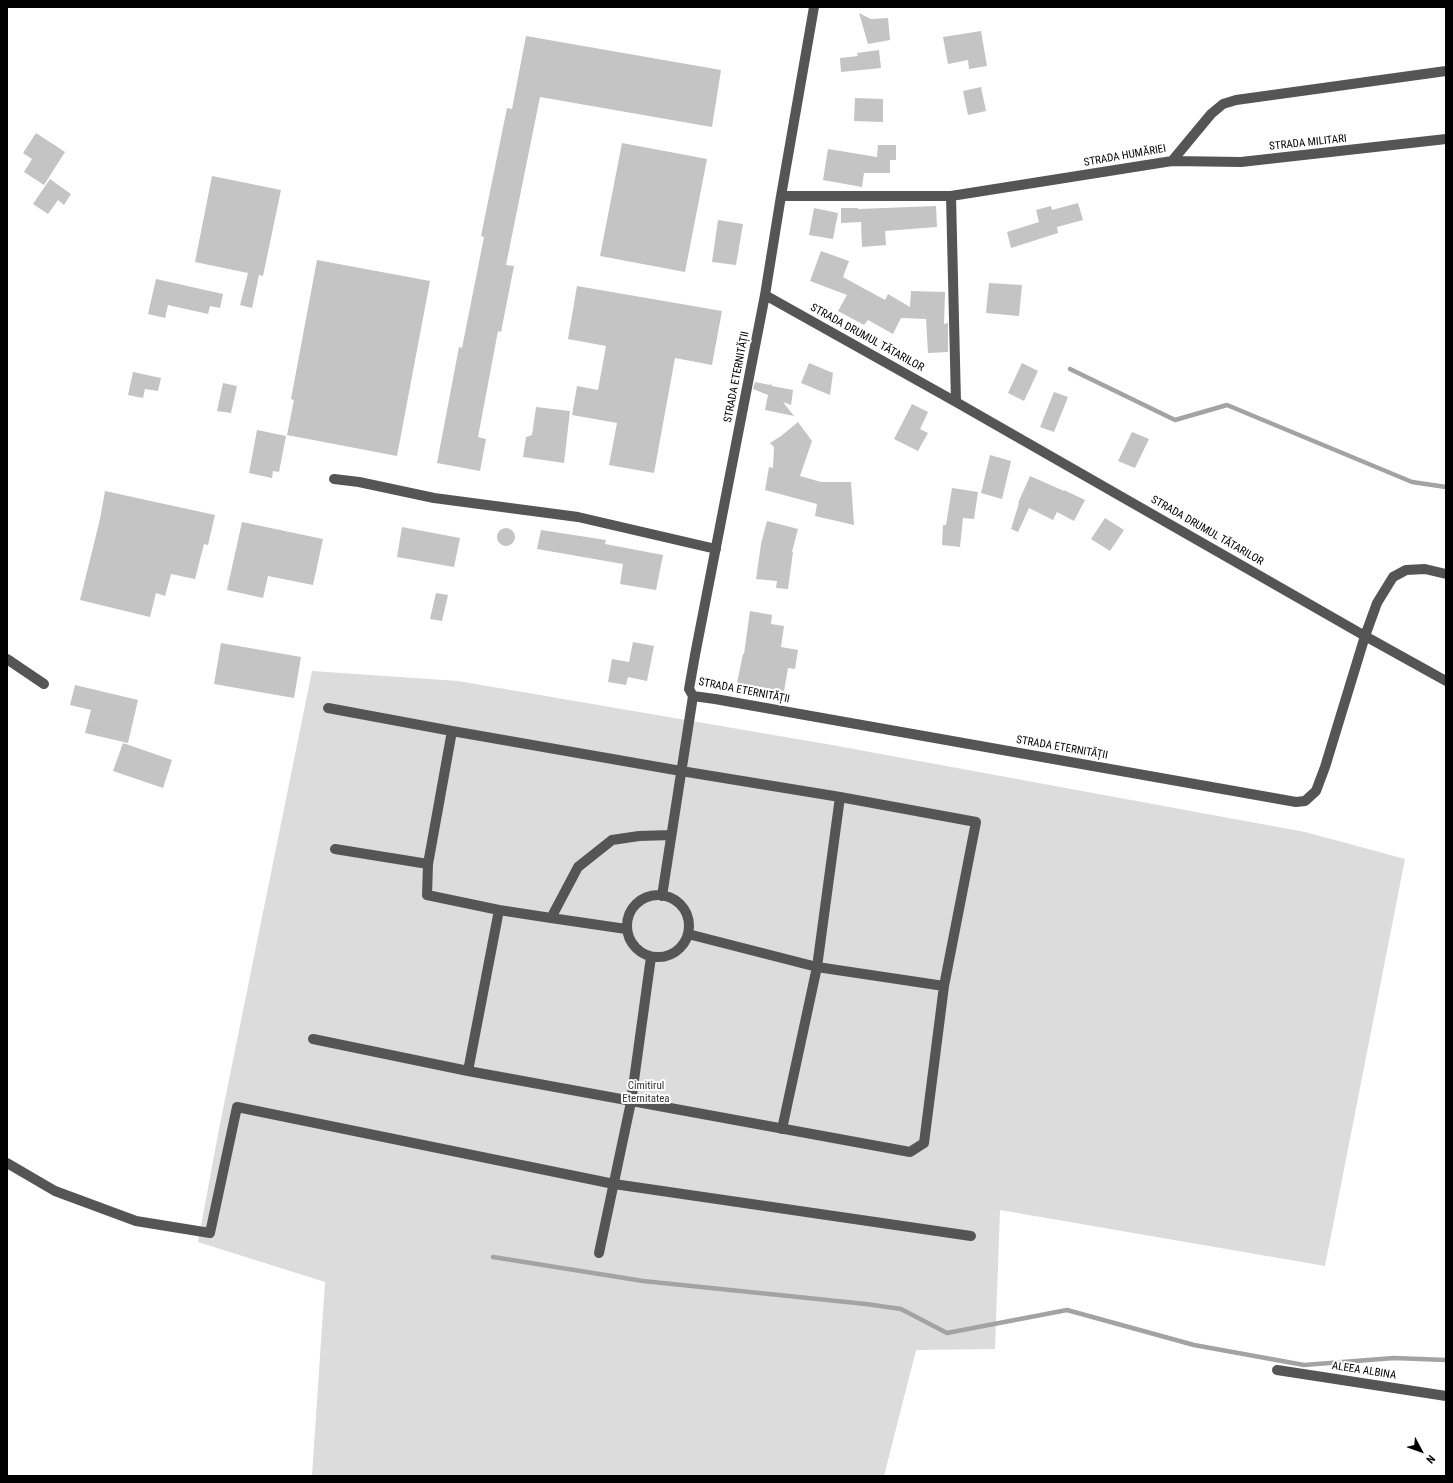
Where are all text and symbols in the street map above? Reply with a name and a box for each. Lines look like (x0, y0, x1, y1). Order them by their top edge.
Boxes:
street label: STRADA MILITARI (1269, 132, 1347, 154)
street label: STRADA HUMĂRIEI (1083, 142, 1167, 170)
street label: STRADA DRUMUL TĂTARILOR (808, 301, 926, 375)
street label: STRADA ETERNITĂȚII (722, 330, 752, 424)
street label: STRADA DRUMUL TĂTARILOR (1148, 493, 1266, 569)
street label: STRADA ETERNITĂȚII (697, 676, 791, 706)
street label: STRADA ETERNITĂȚII (1015, 733, 1109, 763)
park label: Cimitirul Eternitatea (622, 1079, 670, 1105)
street label: ALEEA ALBINA (1331, 1359, 1397, 1383)
north arrow (1401, 1431, 1441, 1471)
text: N (1423, 1452, 1438, 1466)

